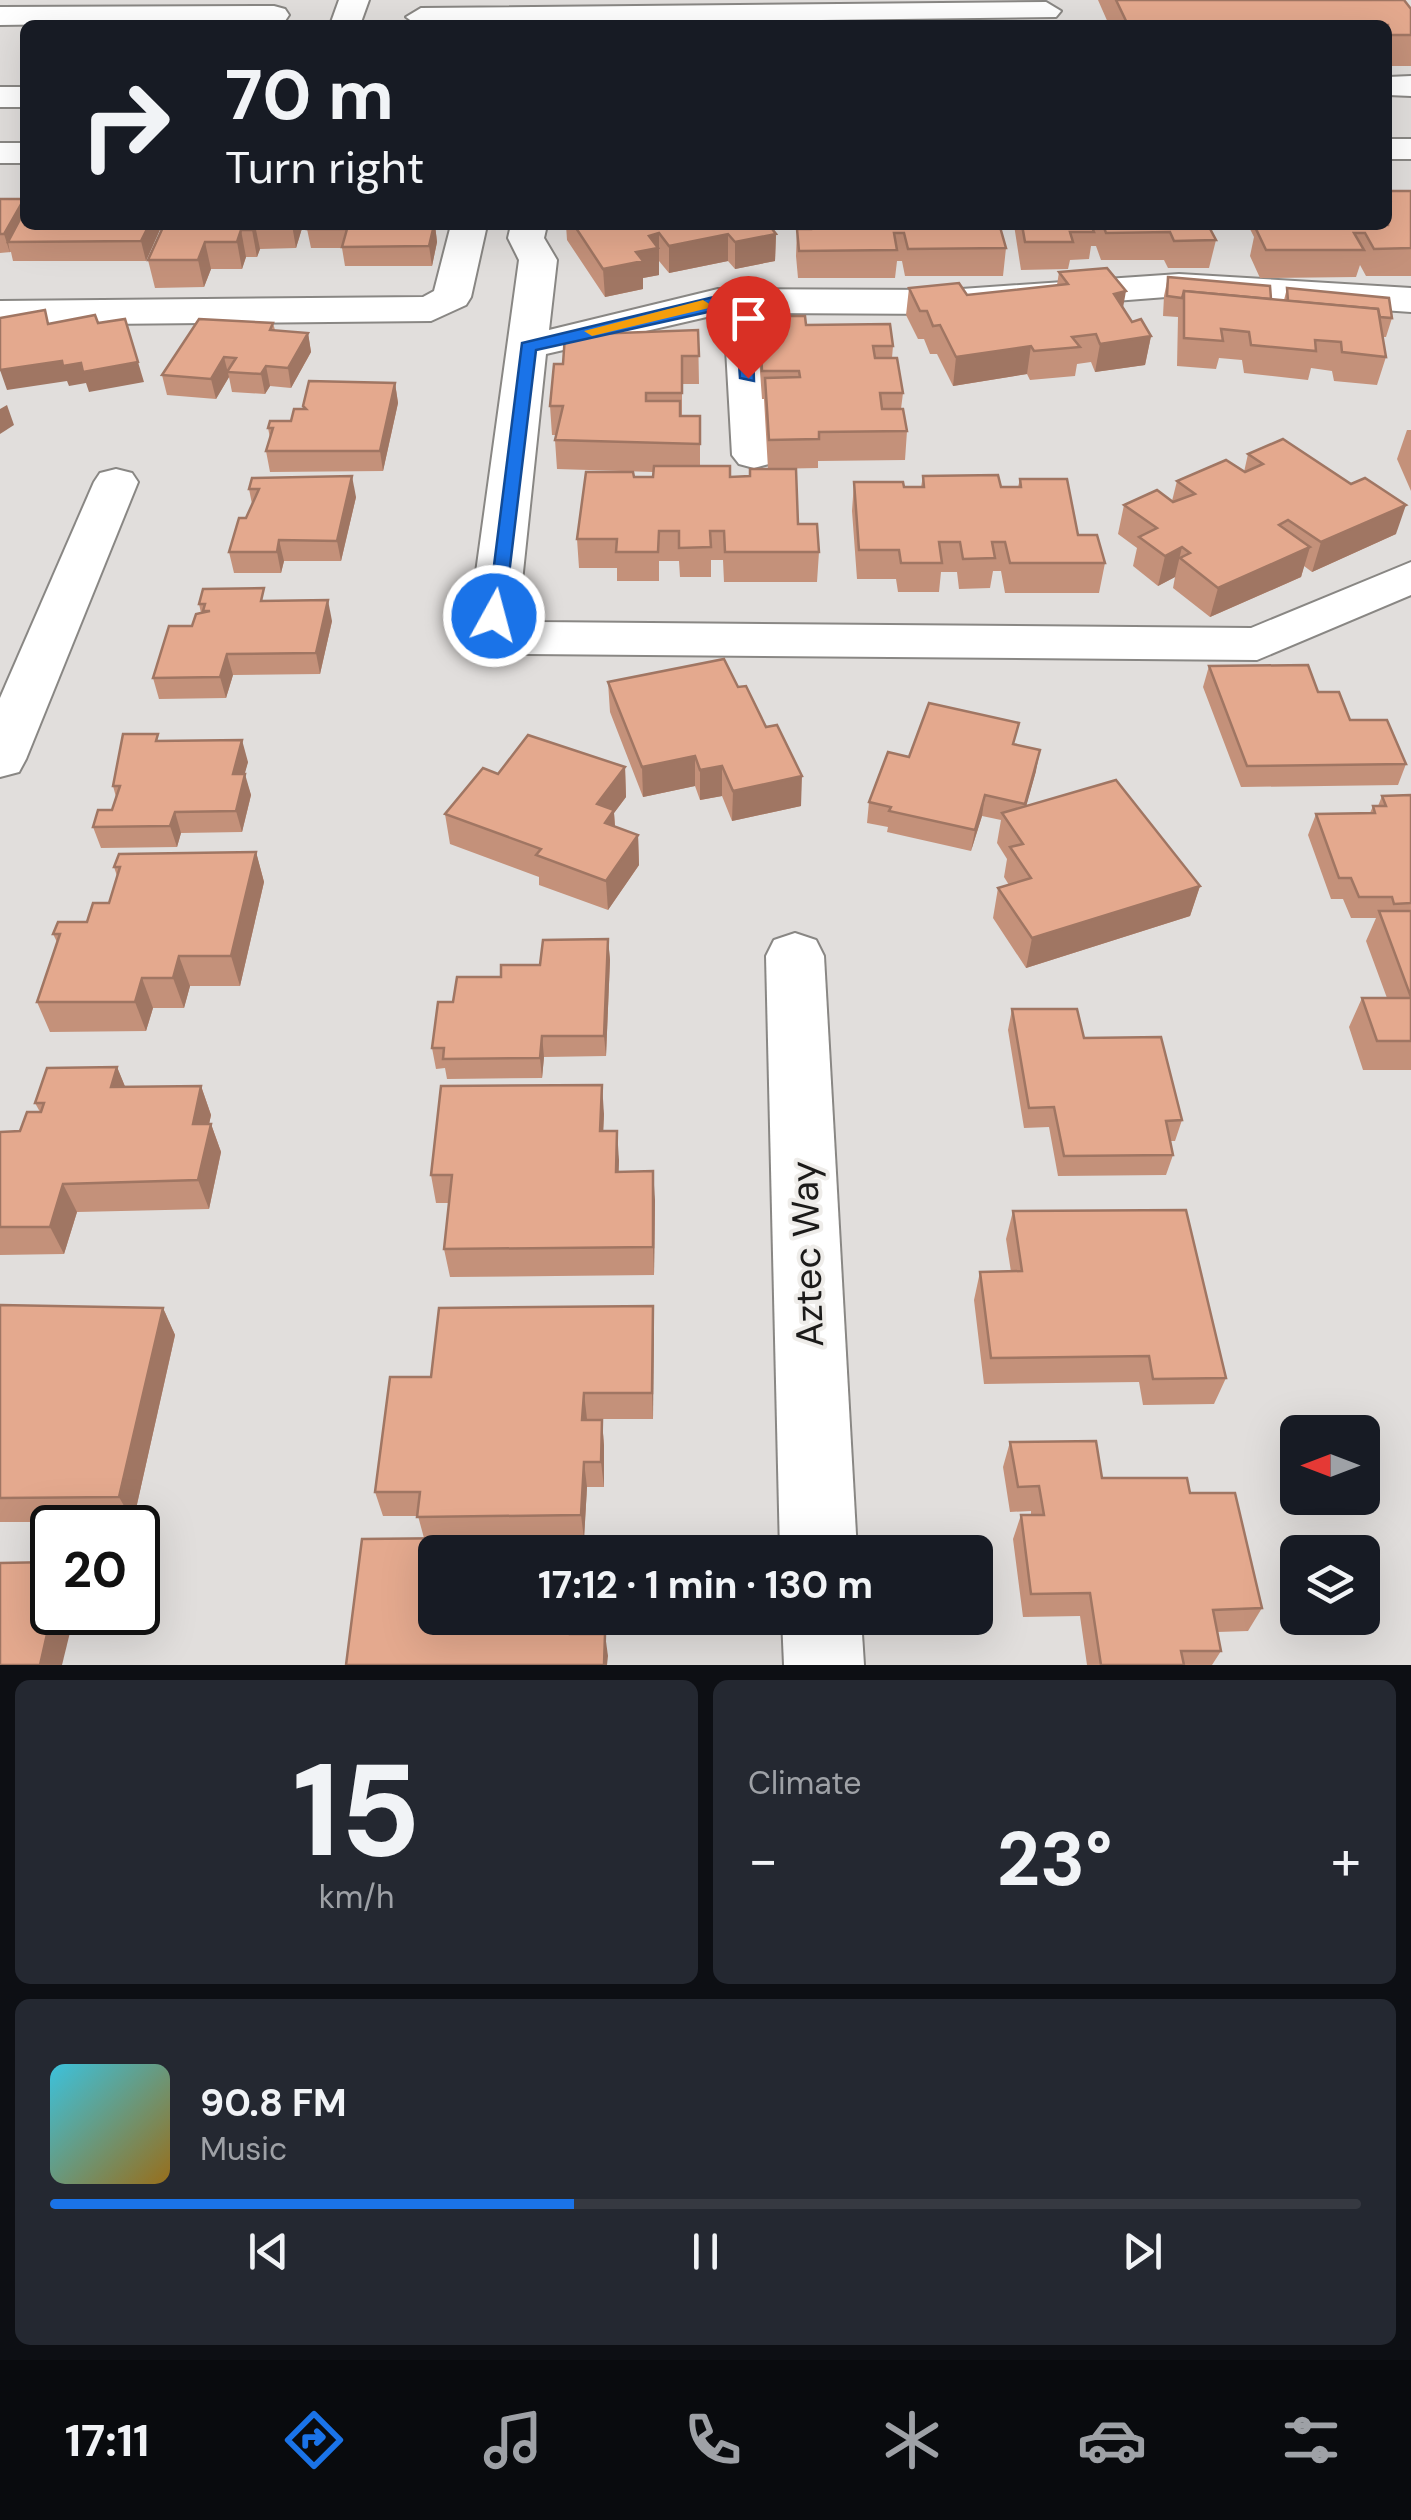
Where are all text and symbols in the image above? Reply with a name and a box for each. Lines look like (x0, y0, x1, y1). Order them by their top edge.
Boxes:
text: 70 m (225, 50, 394, 141)
icon: right (60, 60, 190, 190)
text: Turn right (225, 138, 424, 197)
pin (706, 276, 791, 379)
icon: arrive (721, 291, 776, 346)
position arrow (442, 564, 546, 668)
street label: Aztec Way (779, 1160, 835, 1348)
north arrow (1280, 1415, 1380, 1515)
map controls (1280, 1415, 1380, 1635)
speed limit sign: 20 (30, 1505, 160, 1635)
button: layers (1280, 1535, 1380, 1635)
text: 17:12 · 1 min · 130 m (538, 1560, 873, 1610)
text: 15 (292, 1726, 421, 1895)
text: Climate (748, 1762, 862, 1804)
text: 23° (997, 1811, 1112, 1908)
text: − (748, 1824, 778, 1896)
text: + (1331, 1824, 1361, 1896)
text: km/h (319, 1876, 394, 1918)
text: 90.8 FM (200, 2078, 347, 2128)
text: Music (200, 2128, 287, 2170)
icon: previous (241, 2224, 296, 2279)
icon: pause (678, 2224, 733, 2279)
icon: next (1115, 2224, 1170, 2279)
icon: directions (279, 2405, 349, 2475)
icon: music (478, 2405, 548, 2475)
icon: phone (678, 2405, 748, 2475)
icon: climate (877, 2405, 947, 2475)
icon: car (1077, 2405, 1147, 2475)
icon: filters (1276, 2405, 1346, 2475)
text: 17:11 (65, 2411, 149, 2470)

